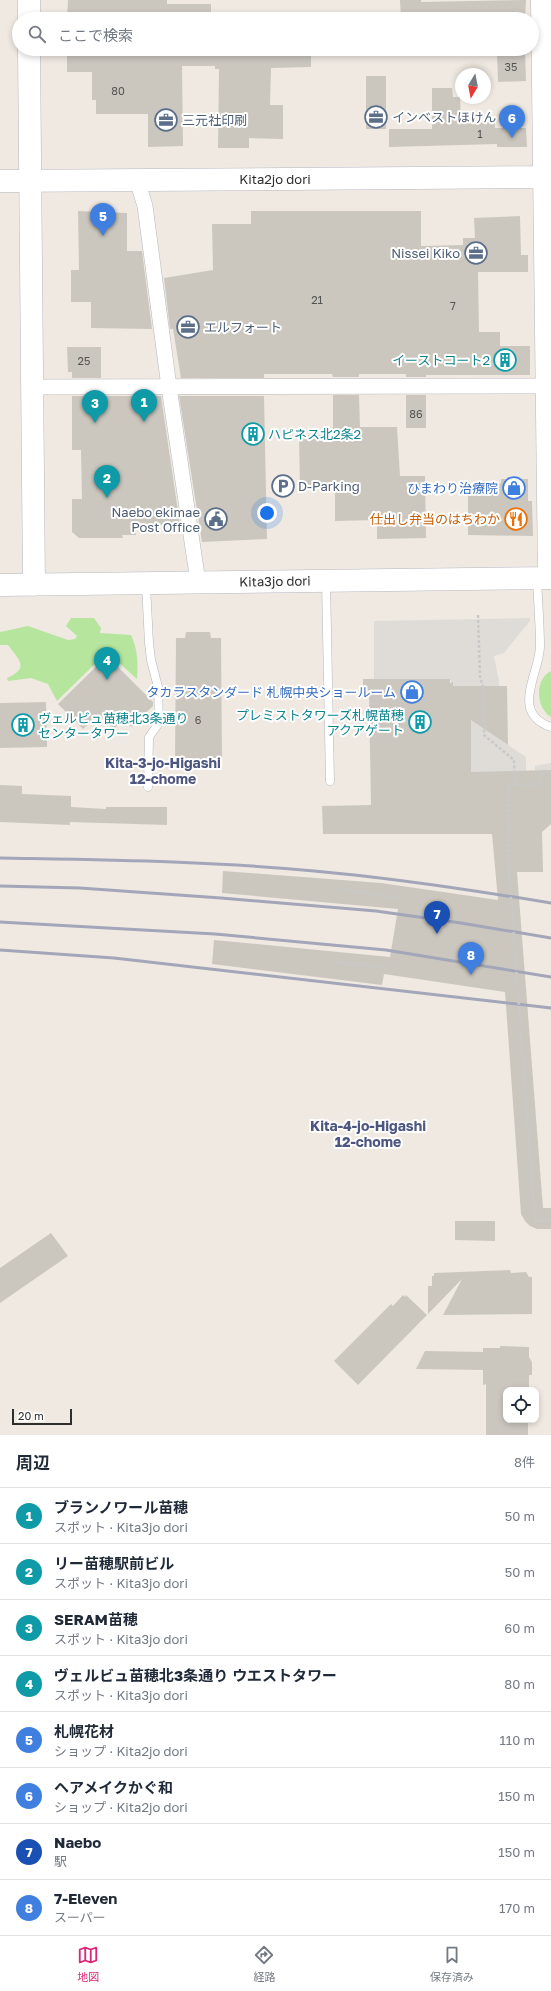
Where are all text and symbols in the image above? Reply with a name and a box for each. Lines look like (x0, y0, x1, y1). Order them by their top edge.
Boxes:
search box (12, 12, 539, 56)
icon: search (26, 23, 48, 45)
text: ここで検索 (58, 26, 133, 44)
house number: 35 (505, 60, 517, 73)
north arrow (455, 68, 491, 104)
house number: 80 (111, 84, 125, 97)
office icon: インベストほけん (363, 104, 389, 130)
pin: 6 (499, 105, 525, 138)
office icon: 三元社印刷 (153, 107, 179, 133)
place label: インベストほけん (392, 109, 496, 125)
place label: 三元社印刷 (182, 112, 247, 128)
house number: 1 (477, 127, 483, 140)
street label: Kita2jo dori (239, 171, 311, 187)
pin: 5 (90, 203, 116, 236)
office icon: Nissei Kiko (463, 240, 489, 266)
place label: Nissei Kiko (391, 245, 460, 261)
house number: 21 (311, 293, 323, 306)
house number: 7 (450, 299, 456, 312)
office icon: エルフォート (175, 314, 201, 340)
place label: エルフォート (204, 319, 282, 335)
building icon: イーストコート2 (492, 347, 518, 373)
place label: イーストコート2 (392, 352, 490, 368)
house number: 25 (78, 354, 90, 367)
pin: 1 (131, 389, 157, 422)
pin: 3 (82, 390, 108, 423)
house number: 86 (409, 407, 423, 420)
building icon: ハピネス北2条2 (240, 421, 266, 447)
place label: ハピネス北2条2 (268, 426, 361, 442)
pin: 2 (94, 465, 120, 498)
parking icon: D-Parking (270, 473, 296, 499)
shop icon: ひまわり治療院 (501, 475, 527, 501)
place label: D-Parking (298, 478, 360, 494)
place label: ひまわり治療院 (407, 480, 498, 496)
your location (257, 503, 277, 523)
place label: Naebo ekimae Post Office (111, 504, 200, 535)
public building icon: Naebo ekimae Post Office (203, 506, 229, 532)
restaurant icon: 仕出し弁当のはちわか (503, 506, 529, 532)
place label: 仕出し弁当のはちわか (370, 511, 500, 527)
street label: Kita3jo dori (239, 572, 311, 590)
pin: 4 (94, 647, 120, 680)
shop icon: タカラスタンダード 札幌中央ショールーム (399, 679, 425, 705)
place label: タカラスタンダード 札幌中央ショールーム (146, 684, 396, 700)
place label: プレミストタワーズ札幌苗穂 アクアゲート (236, 707, 404, 738)
building icon: プレミストタワーズ札幌苗穂 アクアゲート (407, 709, 433, 735)
place label: ヴェルビュ苗穂北3条通り センタータワー (38, 710, 189, 741)
building icon: ヴェルビュ苗穂北3条通り センタータワー (10, 712, 36, 738)
house number: 6 (195, 713, 202, 726)
district label: Kita-3-jo-Higashi 12-chome (105, 754, 221, 787)
pin: 7 (424, 901, 450, 934)
pin: 8 (458, 942, 484, 975)
district label: Kita-4-jo-Higashi 12-chome (310, 1117, 426, 1150)
map controls (503, 1387, 539, 1423)
button: locate (503, 1387, 539, 1423)
scale bar (12, 1407, 72, 1426)
text: 20 m (18, 1409, 44, 1422)
text: 周辺 (16, 1452, 50, 1473)
text: 8件 (514, 1454, 535, 1470)
text: ブランノワール苗穂 (54, 1498, 188, 1516)
text: 1 (26, 1508, 32, 1524)
text: 50 m (505, 1508, 535, 1524)
text: スポット · Kita3jo dori (54, 1519, 188, 1535)
text: リー苗穂駅前ビル (54, 1554, 174, 1572)
text: 2 (25, 1564, 33, 1580)
text: 50 m (505, 1564, 535, 1580)
text: スポット · Kita3jo dori (54, 1575, 188, 1591)
text: SERAM苗穂 (54, 1610, 138, 1628)
text: 3 (25, 1620, 33, 1636)
text: 60 m (504, 1620, 535, 1636)
text: スポット · Kita3jo dori (54, 1631, 188, 1647)
text: ヴェルビュ苗穂北3条通り ウエストタワー (54, 1666, 337, 1684)
text: 4 (25, 1676, 33, 1692)
text: 80 m (504, 1676, 535, 1692)
text: スポット · Kita3jo dori (54, 1687, 188, 1703)
text: 札幌花材 (54, 1722, 114, 1740)
text: 5 (25, 1732, 33, 1748)
text: 110 m (500, 1732, 535, 1748)
text: ショップ · Kita2jo dori (54, 1743, 188, 1759)
text: ヘアメイクかぐ和 (54, 1778, 173, 1796)
text: 6 (25, 1788, 33, 1804)
text: 150 m (498, 1788, 535, 1804)
text: ショップ · Kita2jo dori (54, 1799, 188, 1815)
text: Naebo (54, 1833, 101, 1851)
text: 7 (25, 1844, 33, 1860)
text: 150 m (498, 1844, 535, 1860)
text: 駅 (54, 1853, 67, 1869)
text: 7-Eleven (54, 1889, 117, 1907)
text: 8 (25, 1900, 33, 1916)
text: 170 m (499, 1900, 535, 1916)
text: スーパー (54, 1909, 106, 1925)
tab: 地図 (77, 1944, 99, 1984)
tab: 経路 (253, 1944, 275, 1984)
tab: 保存済み (430, 1944, 474, 1984)

